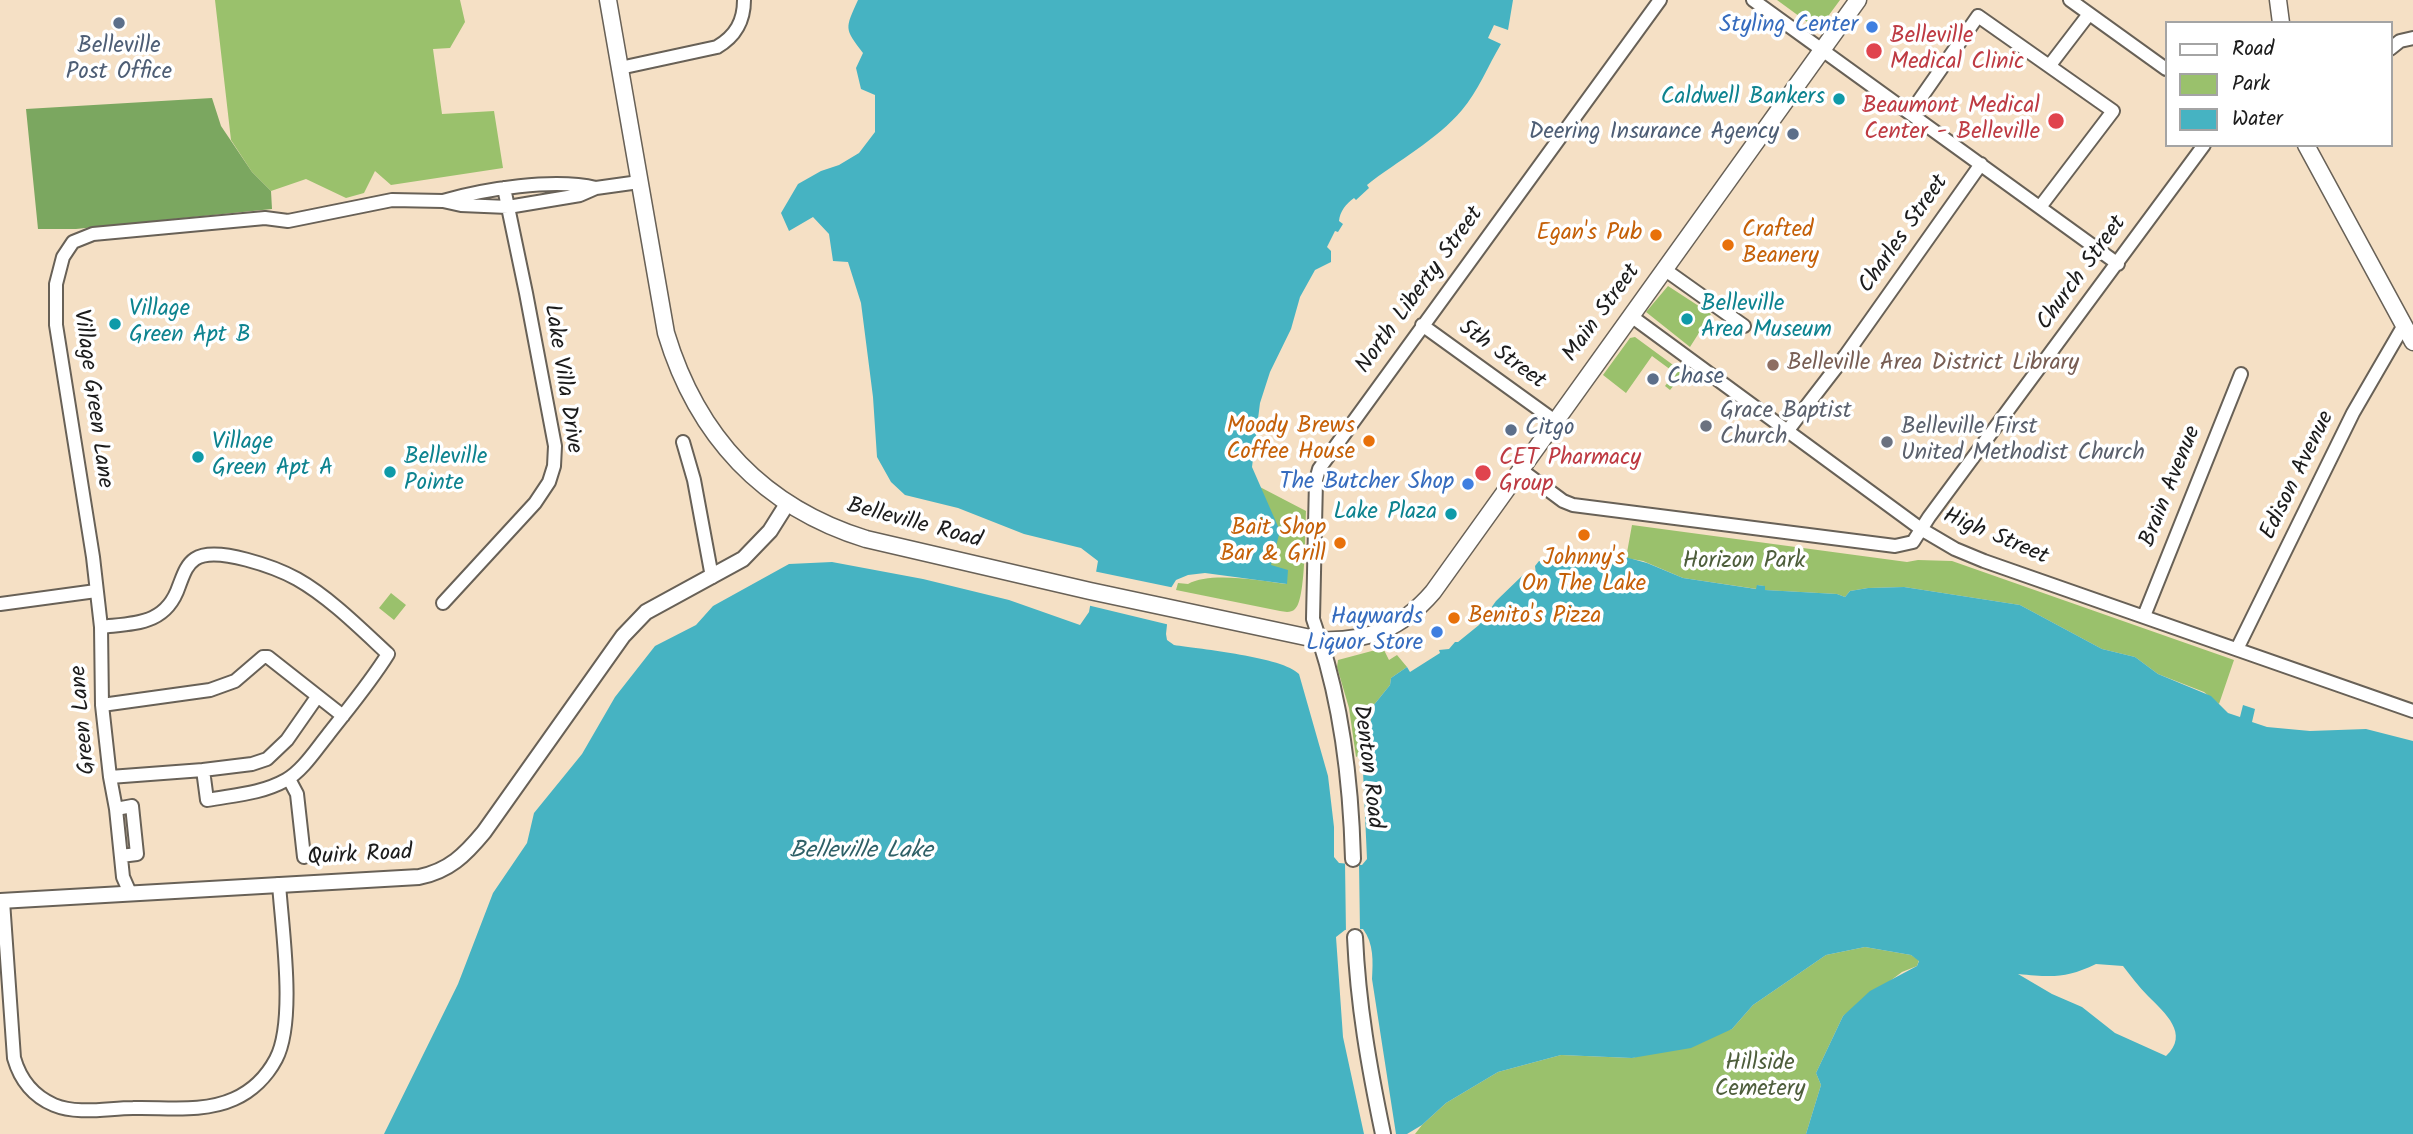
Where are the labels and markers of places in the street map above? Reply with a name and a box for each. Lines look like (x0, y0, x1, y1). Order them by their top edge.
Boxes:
place label: Styling Center (1719, 13, 1858, 41)
marker: Belleville Post Office (111, 15, 127, 31)
marker: Styling Center (1864, 19, 1880, 35)
place label: Belleville Medical Clinic (1890, 24, 2024, 78)
place label: Belleville Post Office (66, 34, 172, 88)
marker: Belleville Medical Clinic (1864, 41, 1884, 61)
place label: Caldwell Bankers (1661, 85, 1825, 113)
marker: Caldwell Bankers (1831, 91, 1847, 107)
place label: Beaumont Medical Center - Belleville (1862, 94, 2040, 148)
marker: Beaumont Medical Center - Belleville (2046, 111, 2066, 131)
place label: Deering Insurance Agency (1529, 120, 1779, 148)
marker: Deering Insurance Agency (1785, 126, 1801, 142)
place label: Crafted Beanery (1742, 218, 1819, 272)
place label: Egan's Pub (1537, 221, 1642, 249)
marker: Egan's Pub (1648, 227, 1664, 243)
marker: Crafted Beanery (1720, 237, 1736, 253)
place label: Belleville Area Museum (1701, 292, 1832, 346)
place label: Village Green Apt B (129, 297, 251, 351)
marker: Belleville Area Museum (1679, 311, 1695, 327)
marker: Village Green Apt B (107, 316, 123, 332)
place label: Belleville Area District Library (1787, 351, 2079, 379)
marker: Belleville Area District Library (1765, 357, 1781, 373)
place label: Chase (1667, 365, 1724, 393)
marker: Chase (1645, 371, 1661, 387)
place label: Grace Baptist Church (1720, 399, 1852, 453)
place label: Moody Brews Coffee House (1227, 414, 1355, 468)
place label: Belleville First United Methodist Church (1901, 415, 2145, 469)
place label: Citgo (1525, 416, 1574, 444)
marker: Grace Baptist Church (1698, 418, 1714, 434)
marker: Citgo (1503, 422, 1519, 438)
place label: Village Green Apt A (212, 430, 333, 484)
marker: Moody Brews Coffee House (1361, 433, 1377, 449)
marker: Belleville First United Methodist Church (1879, 434, 1895, 450)
place label: Belleville Pointe (404, 445, 487, 499)
place label: CET Pharmacy Group (1499, 446, 1641, 500)
marker: Village Green Apt A (190, 449, 206, 465)
marker: CET Pharmacy Group (1473, 463, 1493, 483)
marker: Belleville Pointe (382, 464, 398, 480)
place label: The Butcher Shop (1279, 470, 1454, 498)
marker: The Butcher Shop (1460, 476, 1476, 492)
place label: Lake Plaza (1333, 500, 1437, 528)
marker: Lake Plaza (1443, 506, 1459, 522)
place label: Bait Shop Bar & Grill (1220, 516, 1326, 570)
marker: Johnny's On The Lake (1576, 527, 1592, 543)
marker: Bait Shop Bar & Grill (1332, 535, 1348, 551)
place label: Johnny's On The Lake (1522, 546, 1646, 600)
place label: Benito's Pizza (1468, 604, 1601, 632)
place label: Haywards Liquor Store (1306, 605, 1423, 659)
marker: Benito's Pizza (1446, 610, 1462, 626)
marker: Haywards Liquor Store (1429, 624, 1445, 640)

